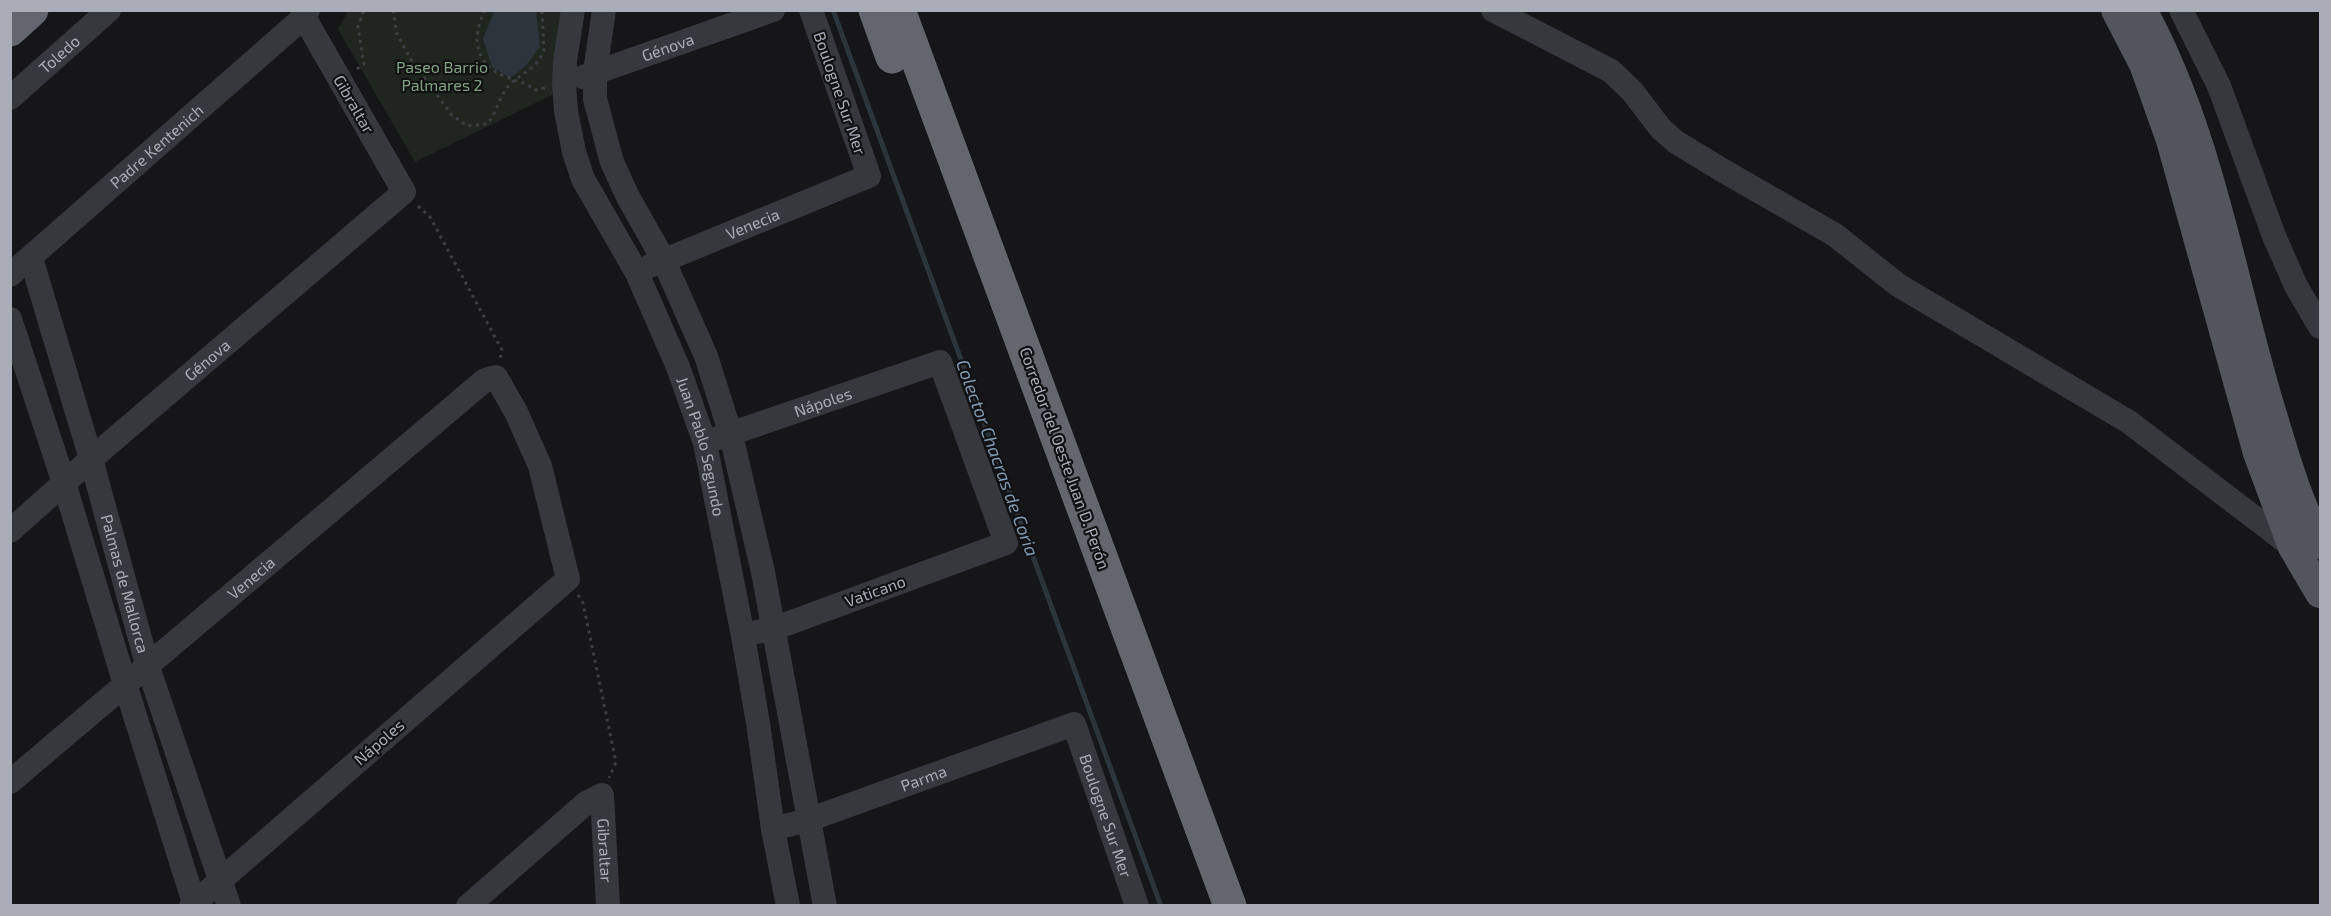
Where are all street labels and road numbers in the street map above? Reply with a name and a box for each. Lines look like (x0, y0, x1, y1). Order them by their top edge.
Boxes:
street label: Génova (639, 29, 696, 65)
street label: Boulogne Sur Mer (810, 29, 871, 158)
street label: Toledo (35, 31, 83, 77)
street label: Gibraltar (330, 71, 379, 137)
street label: Padre Kentenich (106, 100, 207, 192)
street label: Venecia (723, 204, 782, 243)
street label: Génova (180, 335, 234, 384)
street label: Corredor del Oeste Juan D. Perón (1016, 344, 1115, 571)
street label: Juan Pablo Segundo (673, 374, 729, 518)
street label: Nápoles (791, 383, 854, 420)
street label: Palmas de Mallorca (98, 512, 154, 655)
street label: Venecia (223, 552, 278, 603)
street label: Vaticano (842, 571, 908, 610)
street label: Nápoles (350, 715, 408, 768)
street label: Boulogne Sur Mer (1076, 751, 1137, 880)
street label: Parma (898, 761, 949, 795)
street label: Gibraltar (594, 818, 617, 884)

